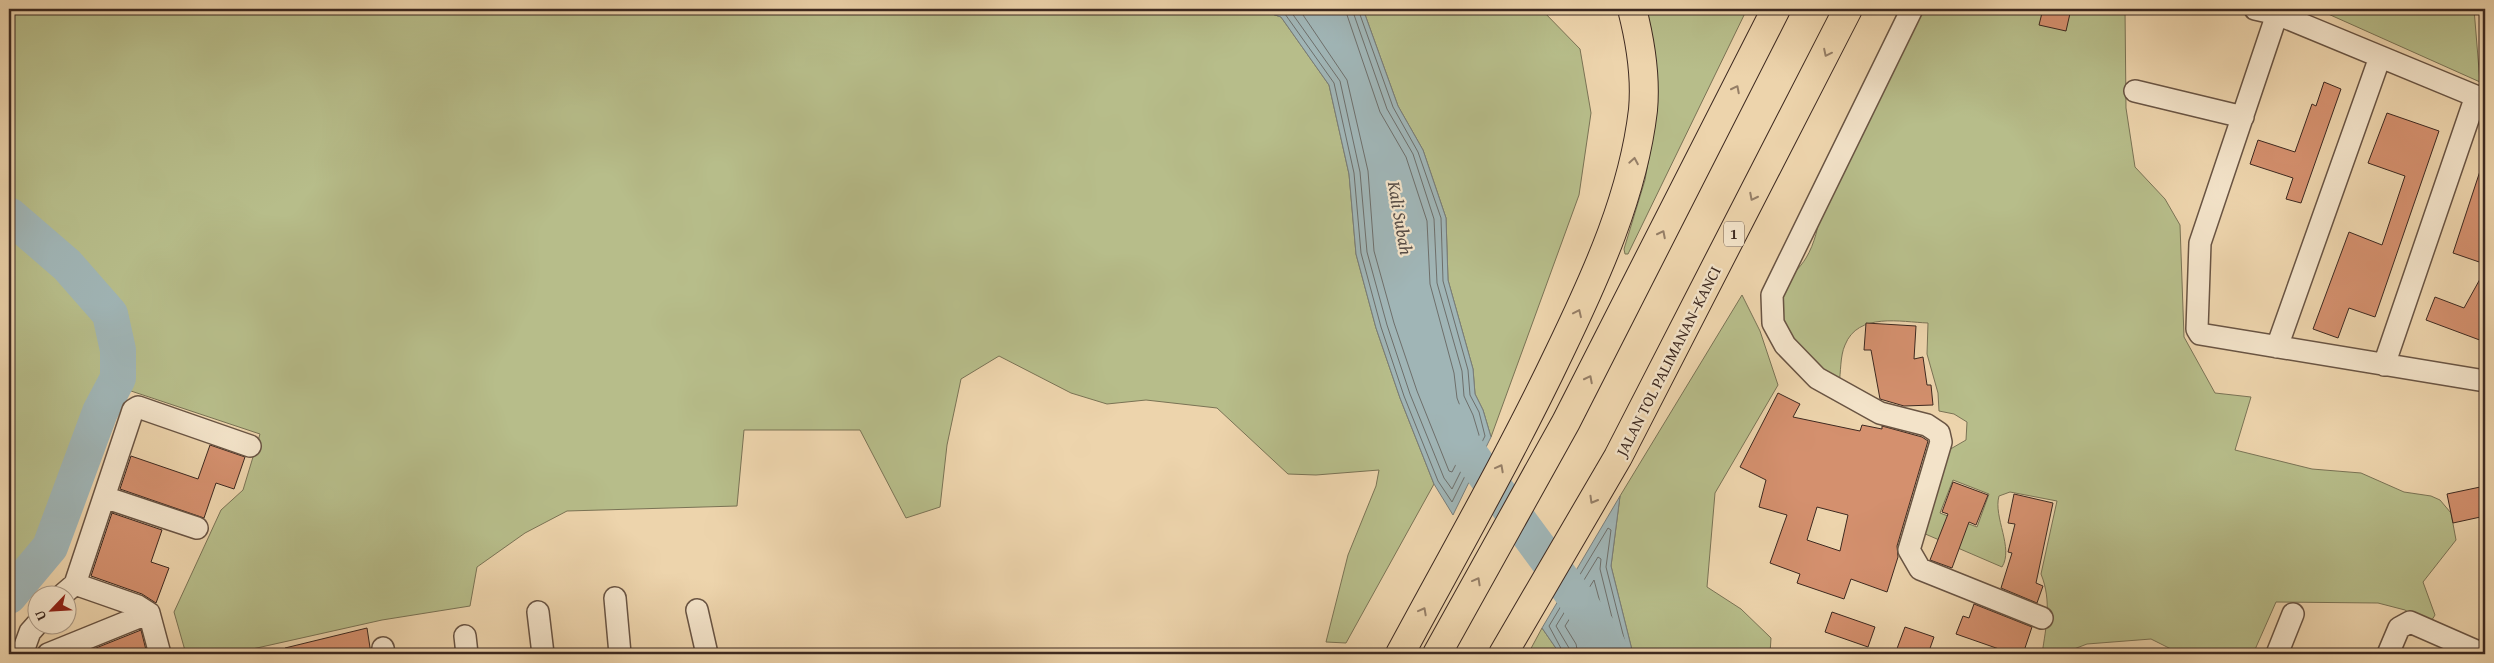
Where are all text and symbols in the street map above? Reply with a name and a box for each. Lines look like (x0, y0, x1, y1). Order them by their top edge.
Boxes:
one-way arrow (1823, 48, 1834, 57)
one-way arrow (1730, 85, 1740, 94)
one-way arrow (1628, 157, 1639, 165)
water label: Kali Subah (1381, 178, 1420, 257)
one-way arrow (1749, 192, 1759, 201)
road number: 1 (1724, 222, 1744, 246)
one-way arrow (1656, 230, 1666, 239)
street label: JALAN TOL PALIMANAN–KANCI (1609, 262, 1727, 462)
one-way arrow (1572, 310, 1582, 319)
one-way arrow (1582, 375, 1592, 384)
one-way arrow (1494, 465, 1504, 474)
one-way arrow (1590, 494, 1600, 503)
one-way arrow (1471, 578, 1481, 587)
north arrow (28, 586, 78, 636)
text: U (29, 606, 51, 624)
one-way arrow (1417, 608, 1427, 617)

